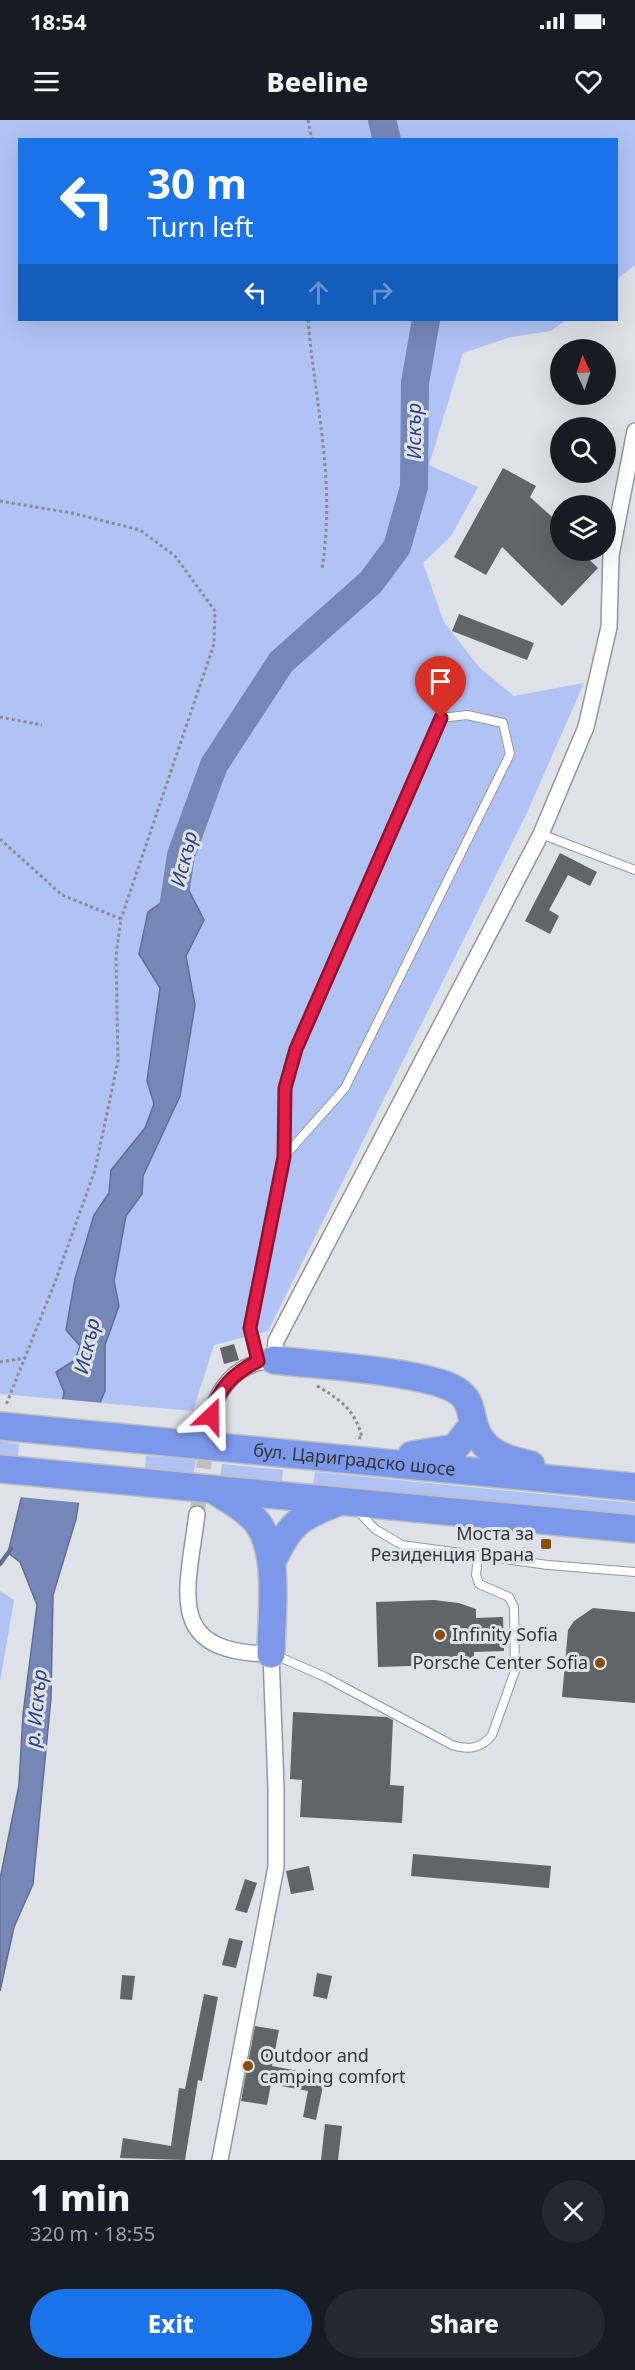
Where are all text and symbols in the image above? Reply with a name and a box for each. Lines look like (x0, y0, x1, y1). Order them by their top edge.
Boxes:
text: 18:54 (30, 6, 87, 36)
text: Beeline (267, 63, 368, 100)
icon: menu (30, 65, 63, 98)
icon: heart (572, 65, 605, 98)
text: 30 m (147, 154, 247, 211)
icon: left (48, 162, 126, 240)
text: Turn left (147, 208, 253, 245)
icon: left (239, 276, 272, 309)
icon: ahead (302, 276, 335, 309)
icon: right (365, 276, 398, 309)
north arrow (550, 339, 616, 405)
map controls (550, 339, 616, 561)
water label: Искър (400, 403, 427, 459)
button: search (550, 417, 616, 483)
button: layers (550, 495, 616, 561)
pin (415, 656, 466, 718)
icon: arrive (424, 665, 457, 698)
water label: Искър (164, 828, 203, 890)
water label: Искър (67, 1315, 106, 1376)
position arrow (179, 1384, 243, 1448)
street label: бул. Цариградско шосе (252, 1437, 457, 1481)
place label: Моста за Резиденция Врана (371, 1521, 534, 1566)
marker: Моста за Резиденция Врана (539, 1537, 553, 1551)
place label: Infinity Sofia (452, 1622, 558, 1646)
marker: Infinity Sofia (433, 1628, 447, 1642)
place label: Porsche Center Sofia (412, 1650, 588, 1674)
marker: Porsche Center Sofia (593, 1656, 607, 1670)
water label: р. Искър (18, 1668, 53, 1749)
place label: Outdoor and camping comfort (260, 2043, 406, 2088)
marker: Outdoor and camping comfort (241, 2059, 255, 2073)
text: 1 min (30, 2173, 131, 2222)
button: close (542, 2180, 605, 2243)
text: 320 m · 18:55 (30, 2220, 155, 2247)
button: Exit (30, 2289, 312, 2358)
button: Share (324, 2289, 605, 2358)

